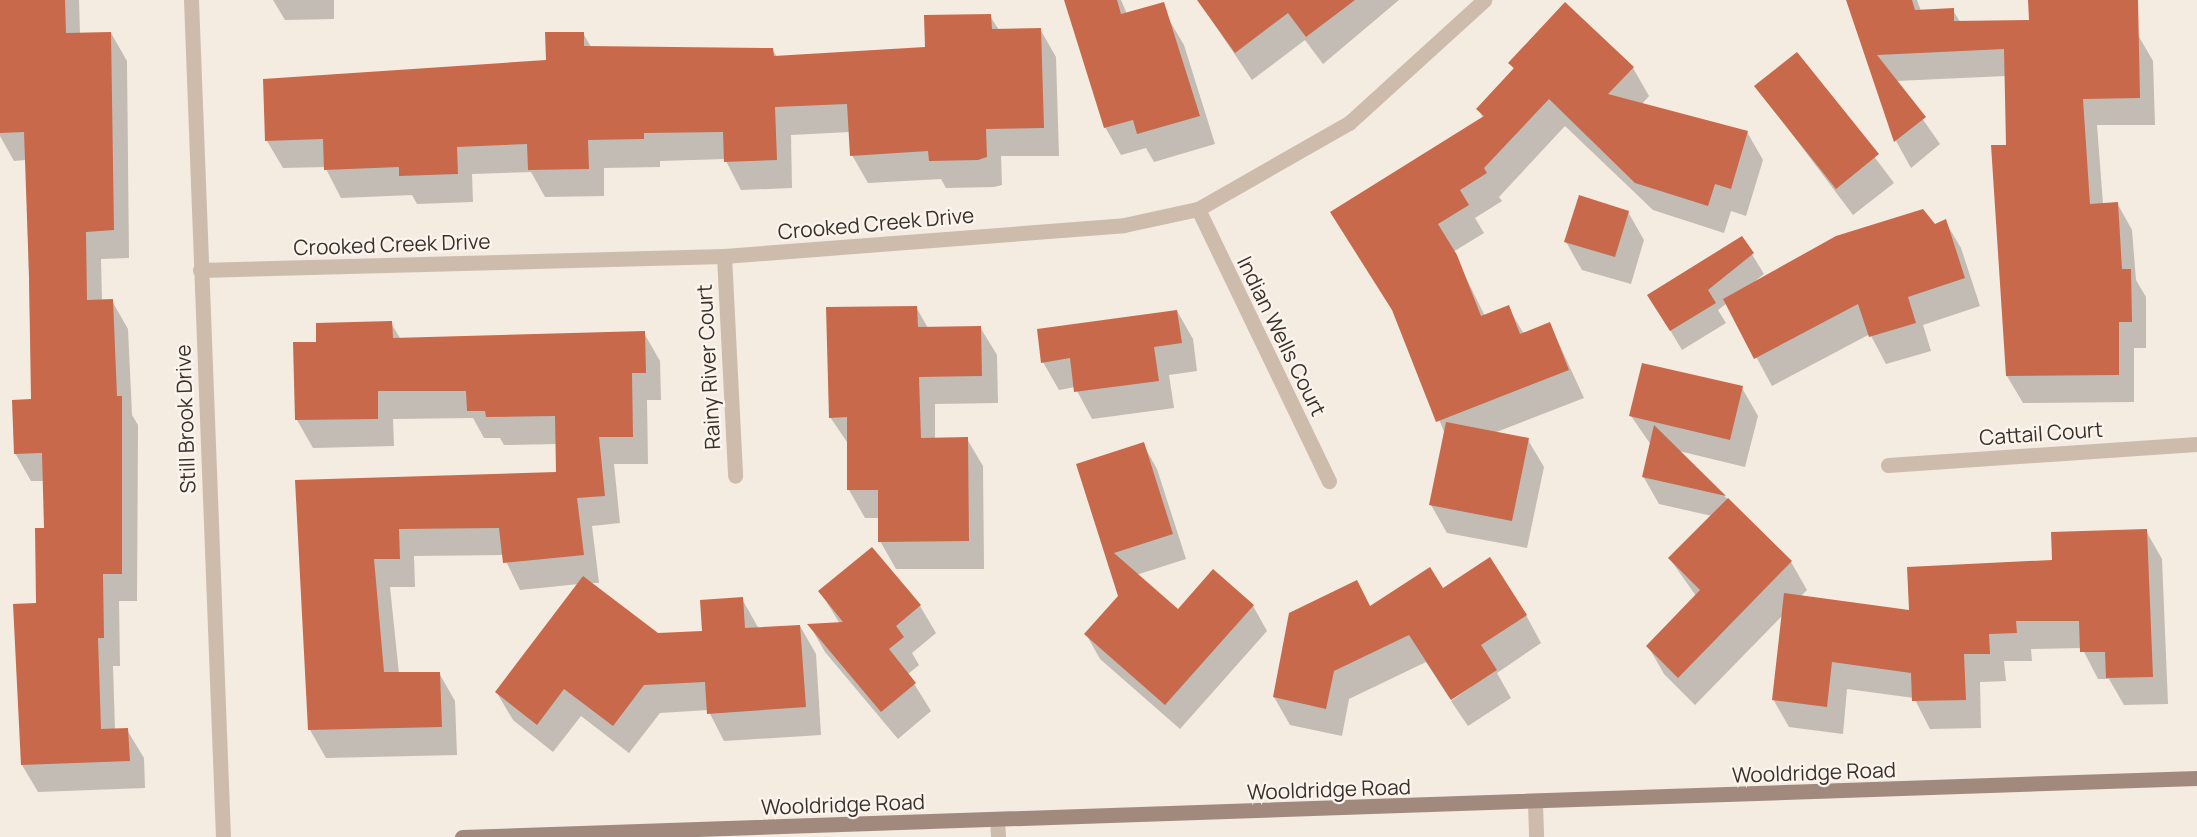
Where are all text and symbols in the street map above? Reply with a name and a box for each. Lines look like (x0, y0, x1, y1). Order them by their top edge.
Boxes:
street label: Crooked Creek Drive (777, 202, 975, 244)
street label: Crooked Creek Drive (293, 228, 491, 260)
street label: Indian Wells Court (1232, 252, 1332, 420)
street label: Rainy River Court (691, 284, 725, 450)
street label: Still Brook Drive (170, 344, 200, 494)
street label: Cattail Court (1978, 416, 2104, 450)
street label: Wooldridge Road (1732, 757, 1896, 787)
street label: Wooldridge Road (1247, 774, 1411, 804)
street label: Wooldridge Road (761, 789, 925, 819)

